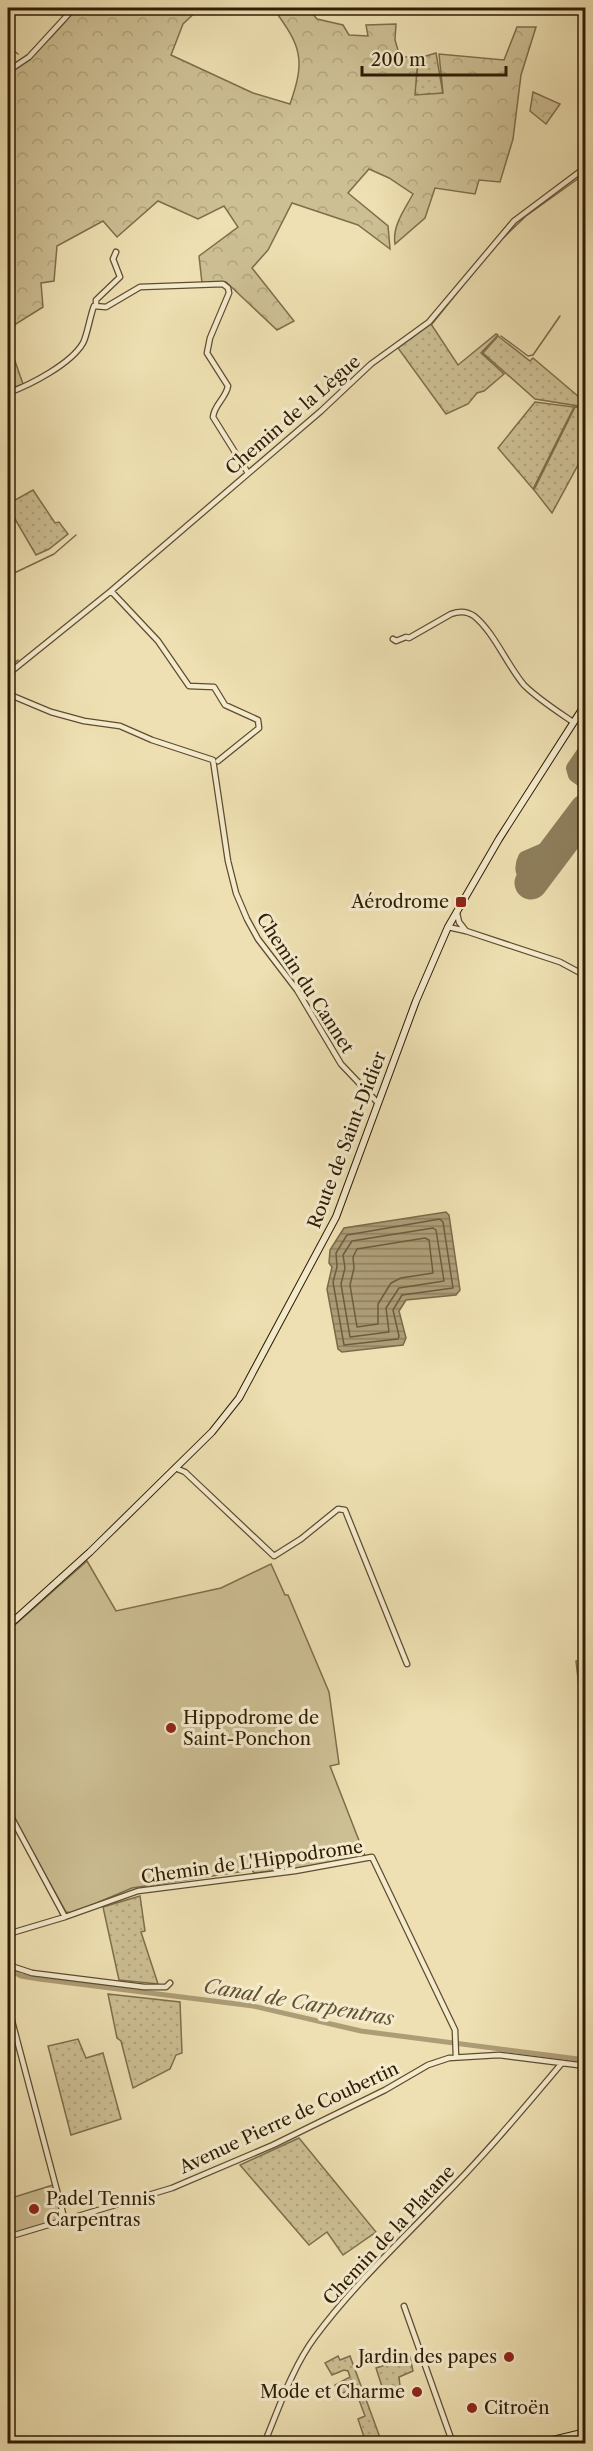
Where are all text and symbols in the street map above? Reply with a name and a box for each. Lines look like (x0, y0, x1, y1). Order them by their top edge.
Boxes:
scale bar (362, 39, 506, 77)
text: 200 m (371, 49, 426, 71)
street label: Chemin de la Lègue (221, 350, 365, 480)
place label: Aérodrome (350, 891, 449, 913)
marker: Aérodrome (454, 895, 468, 909)
street label: Chemin du Cannet (251, 909, 359, 1058)
street label: Route de Saint-Didier (303, 1048, 391, 1232)
place label: Hippodrome de Saint-Ponchon (183, 1707, 319, 1750)
marker: Hippodrome de Saint-Ponchon (164, 1721, 178, 1735)
street label: Chemin de L'Hippodrome (140, 1836, 364, 1888)
water label: Canal de Carpentras (202, 1973, 396, 2031)
street label: Avenue Pierre de Coubertin (175, 2057, 402, 2179)
street label: Chemin de la Platane (319, 2161, 459, 2309)
place label: Padel Tennis Carpentras (46, 2188, 156, 2231)
marker: Padel Tennis Carpentras (27, 2202, 41, 2216)
place label: Jardin des papes (355, 2346, 497, 2368)
marker: Jardin des papes (502, 2350, 516, 2364)
place label: Mode et Charme (260, 2381, 405, 2403)
marker: Mode et Charme (410, 2385, 424, 2399)
place label: Citroën (484, 2397, 549, 2419)
marker: Citroën (465, 2401, 479, 2415)

